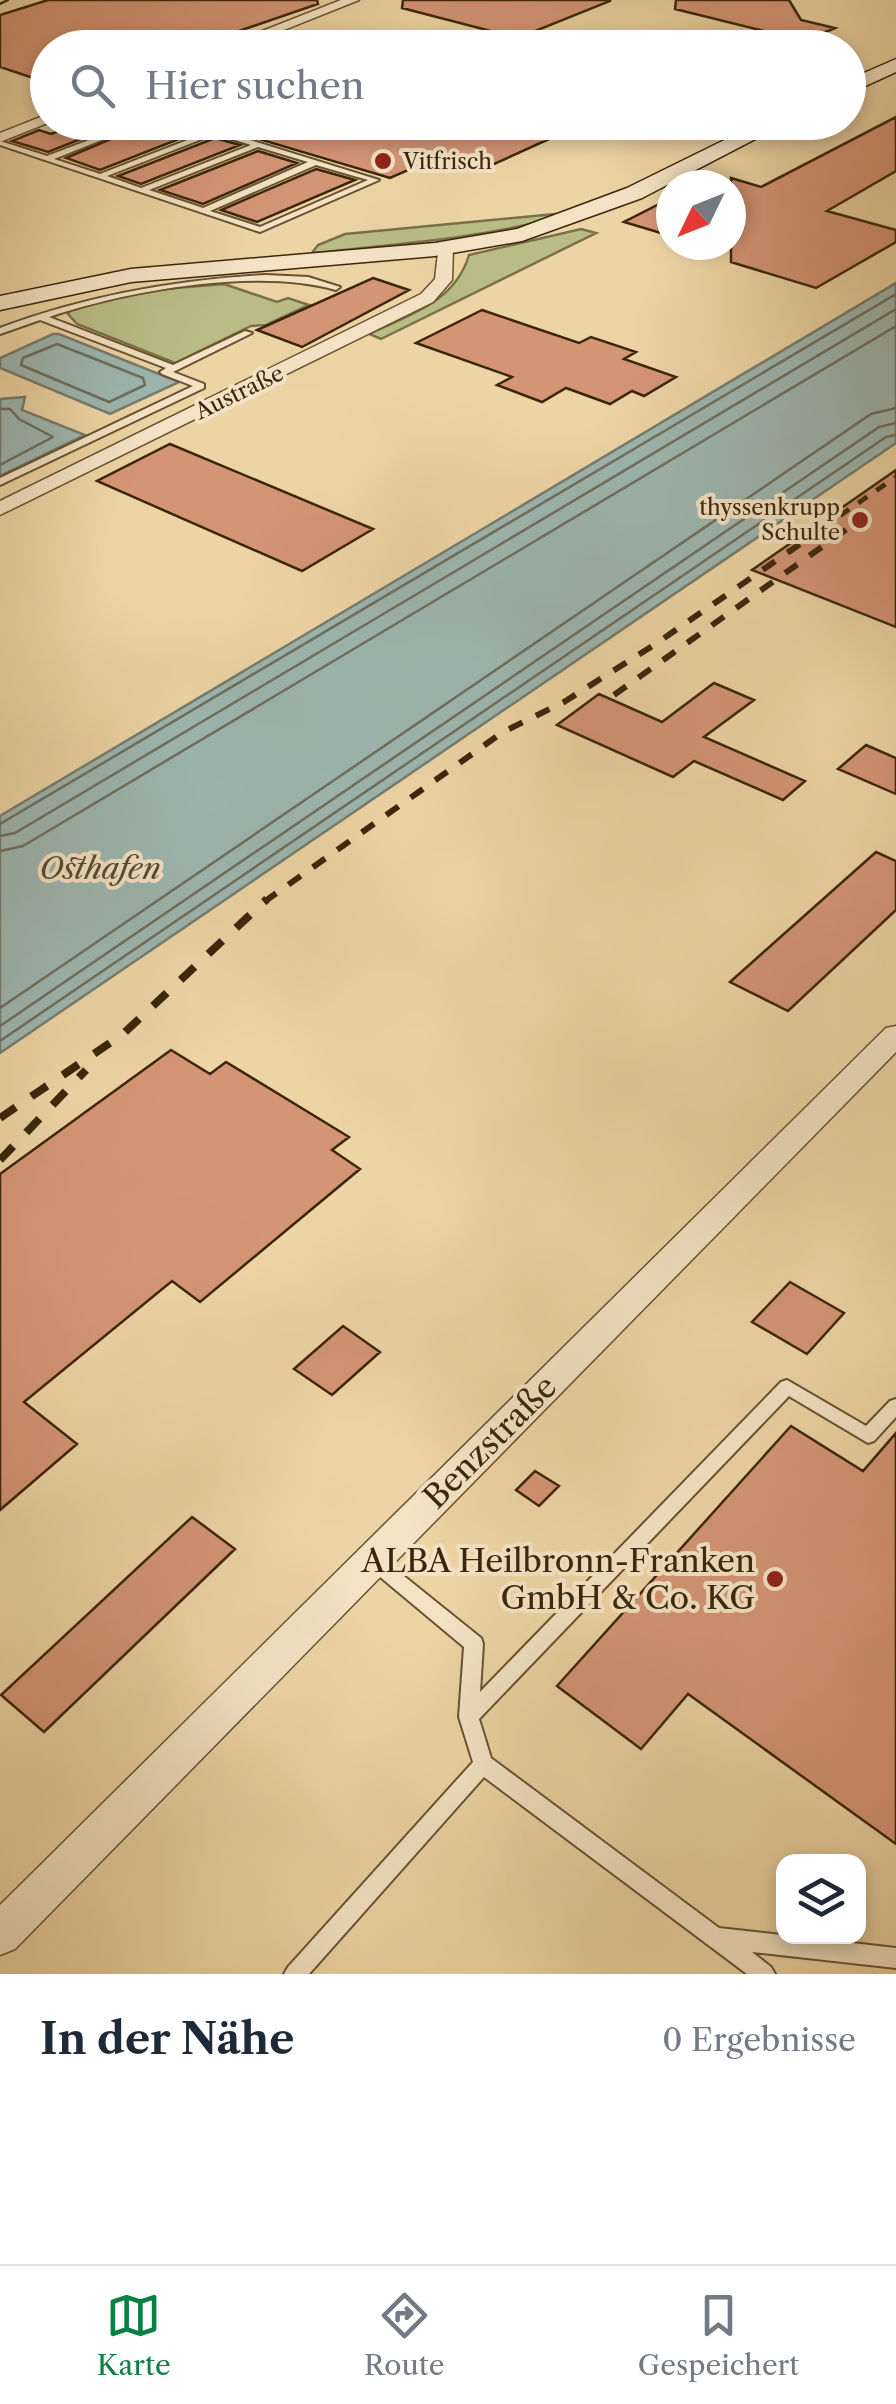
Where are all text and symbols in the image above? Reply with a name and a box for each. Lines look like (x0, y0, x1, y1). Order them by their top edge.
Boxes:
search box (30, 30, 866, 140)
icon: search (65, 58, 120, 113)
text: Hier suchen (145, 62, 365, 109)
place label: Vitfrisch (402, 148, 492, 175)
marker: Vitfrisch (372, 150, 394, 172)
north arrow (656, 170, 746, 260)
street label: Austraße (190, 359, 288, 426)
place label: thyssenkrupp Schulte (699, 494, 840, 546)
marker: thyssenkrupp Schulte (849, 509, 871, 531)
water label: Osthafen (39, 850, 161, 887)
street label: Benzstraße (415, 1367, 564, 1516)
place label: ALBA Heilbronn-Franken GmbH & Co. KG (360, 1541, 755, 1617)
marker: ALBA Heilbronn-Franken GmbH & Co. KG (764, 1568, 786, 1590)
map controls (776, 1854, 866, 1944)
button: layers (776, 1854, 866, 1944)
text: In der Nähe (40, 2013, 294, 2065)
text: 0 Ergebnisse (662, 2020, 856, 2059)
tab: Karte (97, 2288, 171, 2382)
tab: Route (364, 2288, 444, 2382)
tab: Gespeichert (638, 2288, 799, 2382)

